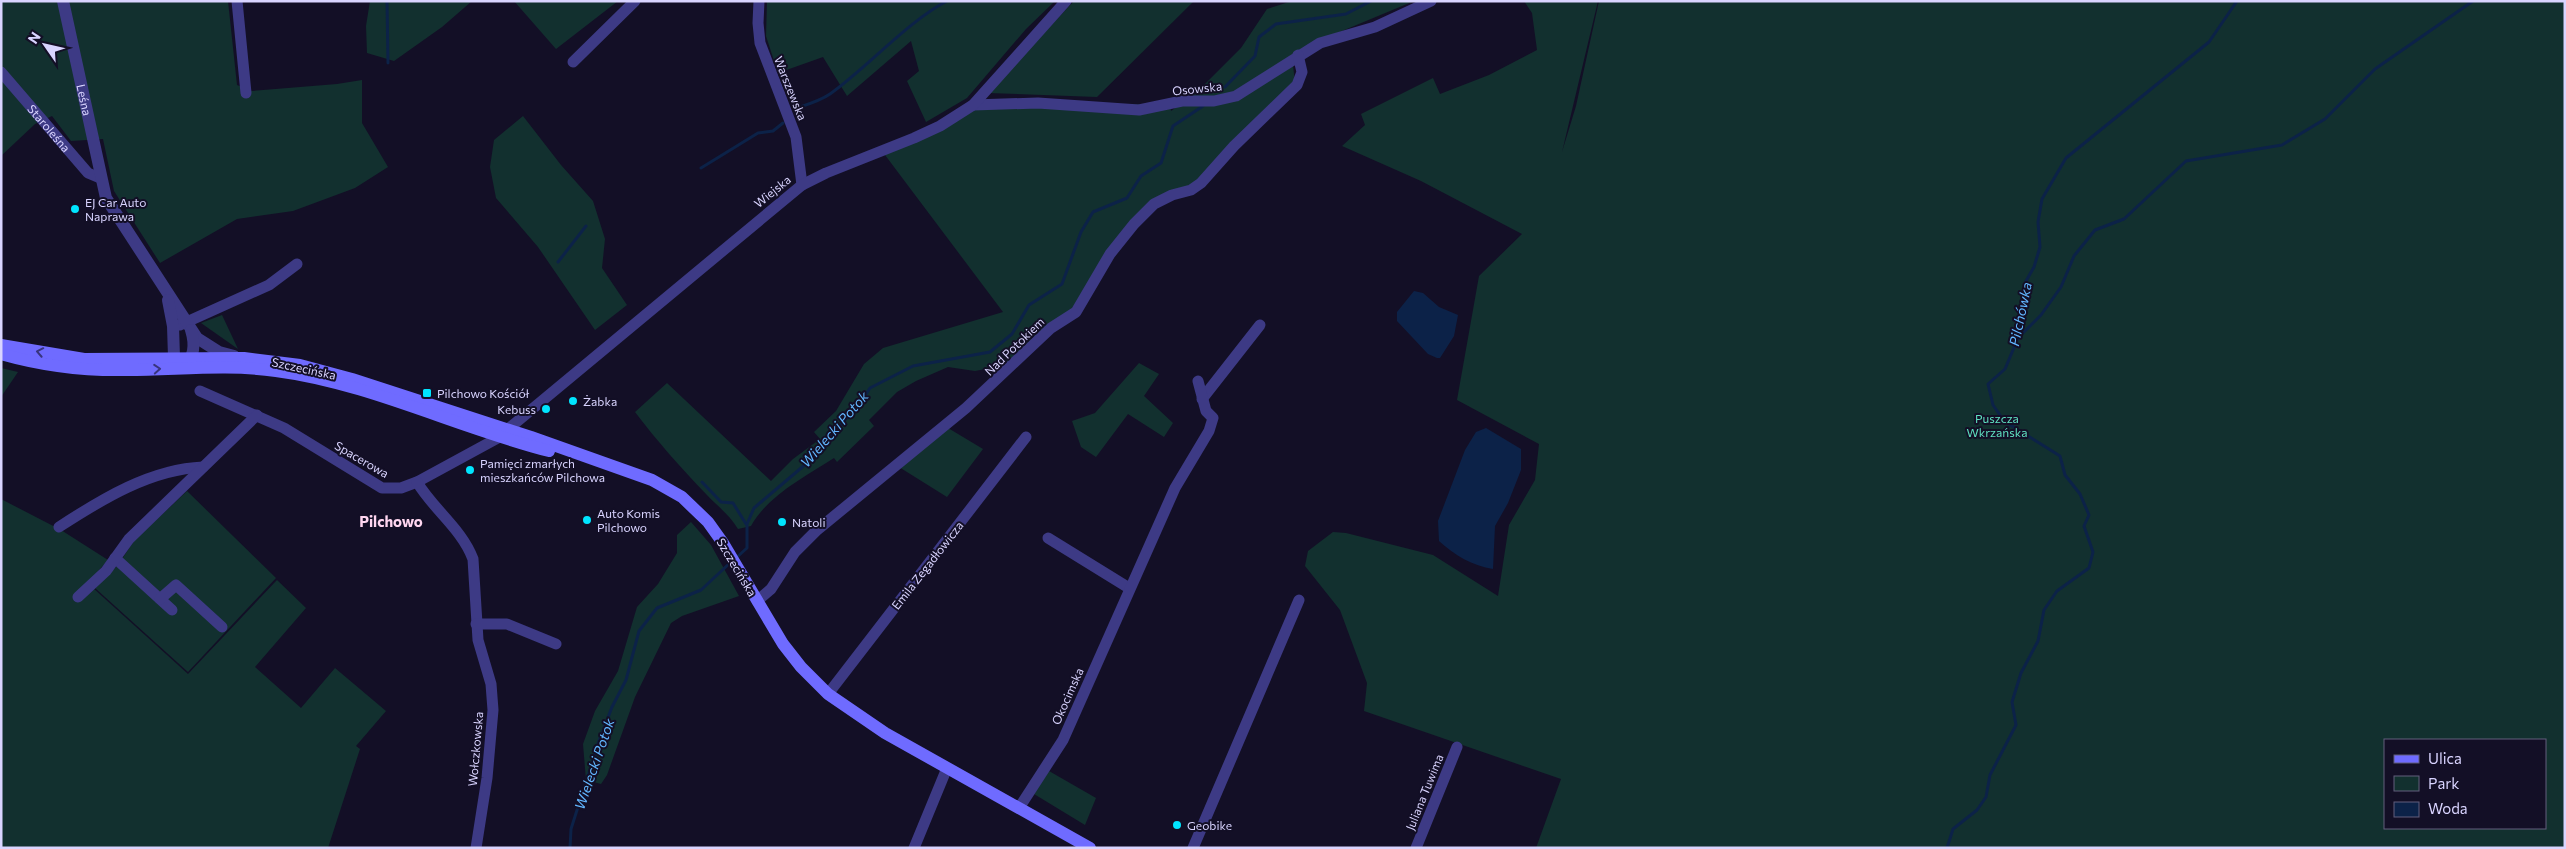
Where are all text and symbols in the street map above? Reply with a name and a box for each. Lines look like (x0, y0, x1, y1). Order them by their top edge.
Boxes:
north arrow (20, 20, 70, 70)
text: N (24, 28, 44, 47)
street label: Warszewska (772, 54, 810, 122)
street label: Osowska (1171, 78, 1223, 98)
street label: Leśna (74, 83, 95, 117)
street label: Staroleśna (25, 102, 74, 155)
street label: Wiejska (751, 172, 793, 210)
place label: EJ Car Auto Naprawa (85, 195, 146, 223)
marker: EJ Car Auto Naprawa (69, 203, 81, 215)
water label: Pilchówka (2005, 280, 2035, 348)
street label: Nad Potokiem (981, 314, 1047, 378)
one-way arrow (36, 348, 45, 358)
street label: Szczecińska (271, 354, 337, 382)
one-way arrow (154, 363, 162, 374)
place label: Pilchowo Kościół (437, 386, 530, 400)
marker: Pilchowo Kościół (421, 387, 433, 399)
water label: Wielecki Potok (796, 387, 872, 471)
place label: Żabka (583, 394, 617, 408)
marker: Żabka (567, 395, 579, 407)
place label: Kebuss (497, 402, 536, 416)
marker: Kebuss (540, 403, 552, 415)
park label: Puszcza Wkrzańska (1967, 411, 2027, 439)
street label: Spacerowa (333, 438, 391, 480)
place label: Pamięci zmarłych mieszkańców Pilchowa (480, 456, 605, 484)
marker: Pamięci zmarłych mieszkańców Pilchowa (464, 464, 476, 476)
place label: Auto Komis Pilchowo (597, 506, 660, 534)
district label: Pilchowo (359, 512, 423, 530)
marker: Auto Komis Pilchowo (581, 514, 593, 526)
place label: Natoli (792, 515, 825, 529)
marker: Natoli (776, 516, 788, 528)
street label: Emila Zegadłowicza (888, 518, 966, 612)
street label: Szczecińska (714, 535, 760, 599)
street label: Okocimska (1048, 665, 1086, 727)
street label: Wołczkowska (465, 711, 485, 787)
water label: Wielecki Potok (570, 716, 618, 812)
legend (2384, 739, 2546, 829)
text: Ulica (2428, 749, 2462, 767)
street label: Juliana Tuwima (1402, 752, 1447, 832)
text: Park (2428, 774, 2459, 792)
text: Woda (2428, 799, 2468, 817)
place label: Geobike (1187, 818, 1232, 832)
marker: Geobike (1171, 819, 1183, 831)

